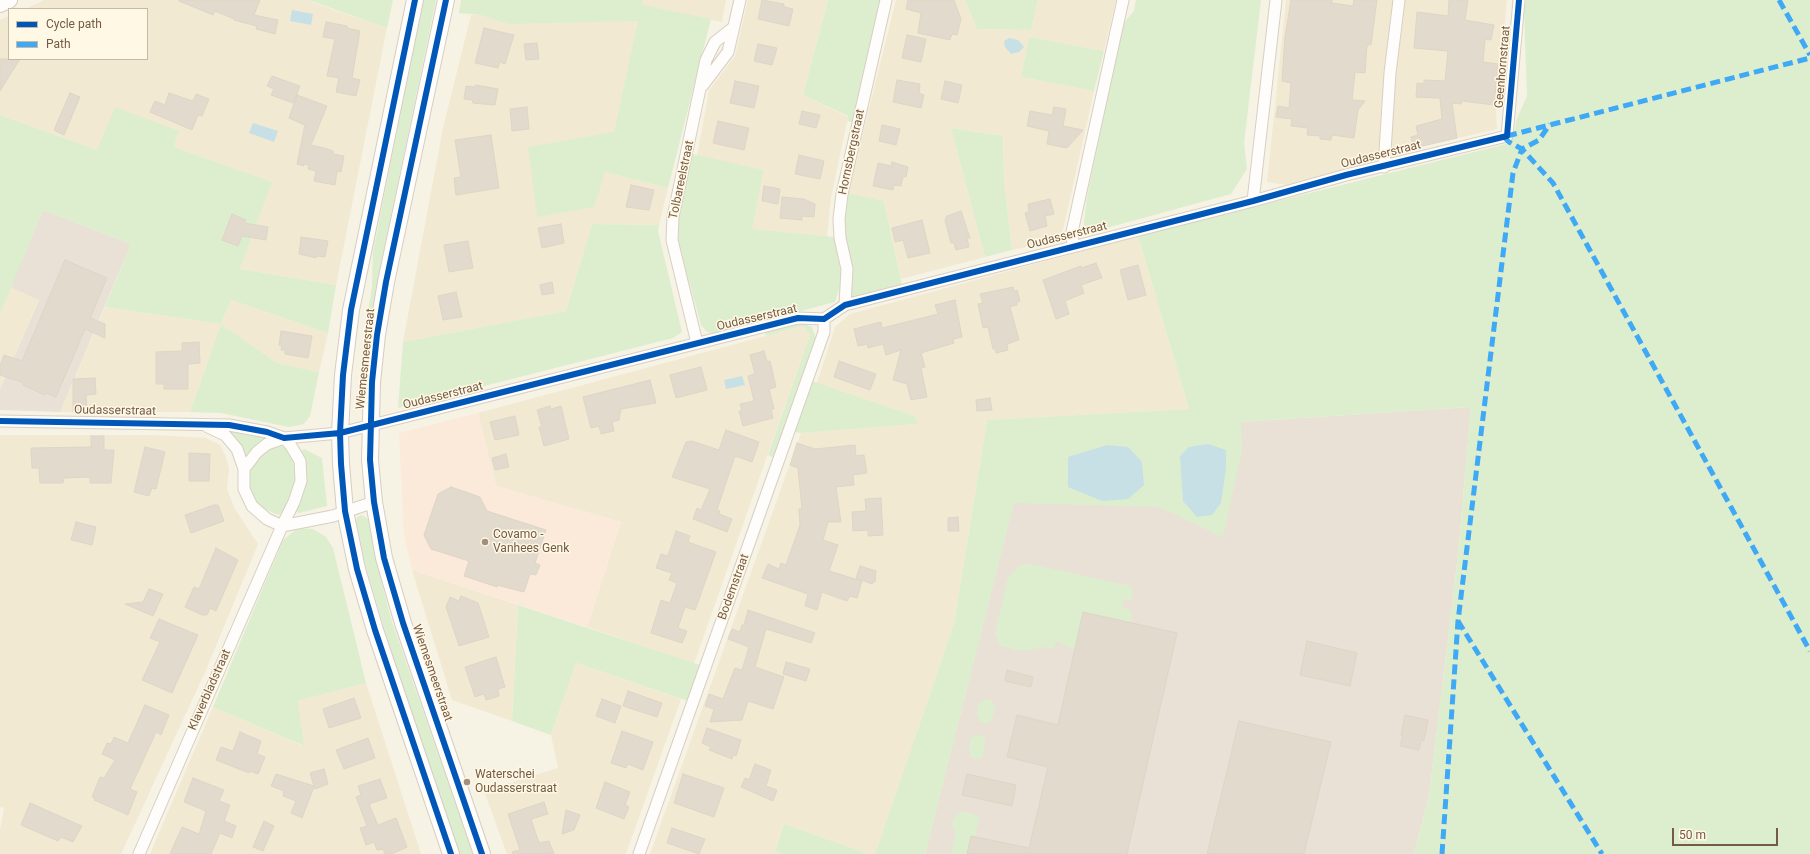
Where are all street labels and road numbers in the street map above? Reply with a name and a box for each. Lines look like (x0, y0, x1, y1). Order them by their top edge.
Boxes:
street label: Geenhornstraat (1492, 25, 1514, 109)
street label: Hornsbergstraat (836, 108, 868, 196)
street label: Oudasserstraat (1340, 138, 1422, 172)
street label: Tolbareelstraat (667, 139, 697, 221)
street label: Oudasserstraat (1026, 219, 1108, 253)
street label: Oudasserstraat (715, 302, 799, 334)
street label: Wiemesmeerstraat (354, 308, 378, 410)
street label: Oudasserstraat (402, 379, 484, 413)
street label: Oudasserstraat (74, 403, 156, 419)
street label: Bodemstraat (715, 552, 753, 622)
street label: Wiemesmeerstraat (409, 623, 455, 723)
street label: Klaverbladstraat (186, 647, 234, 733)

